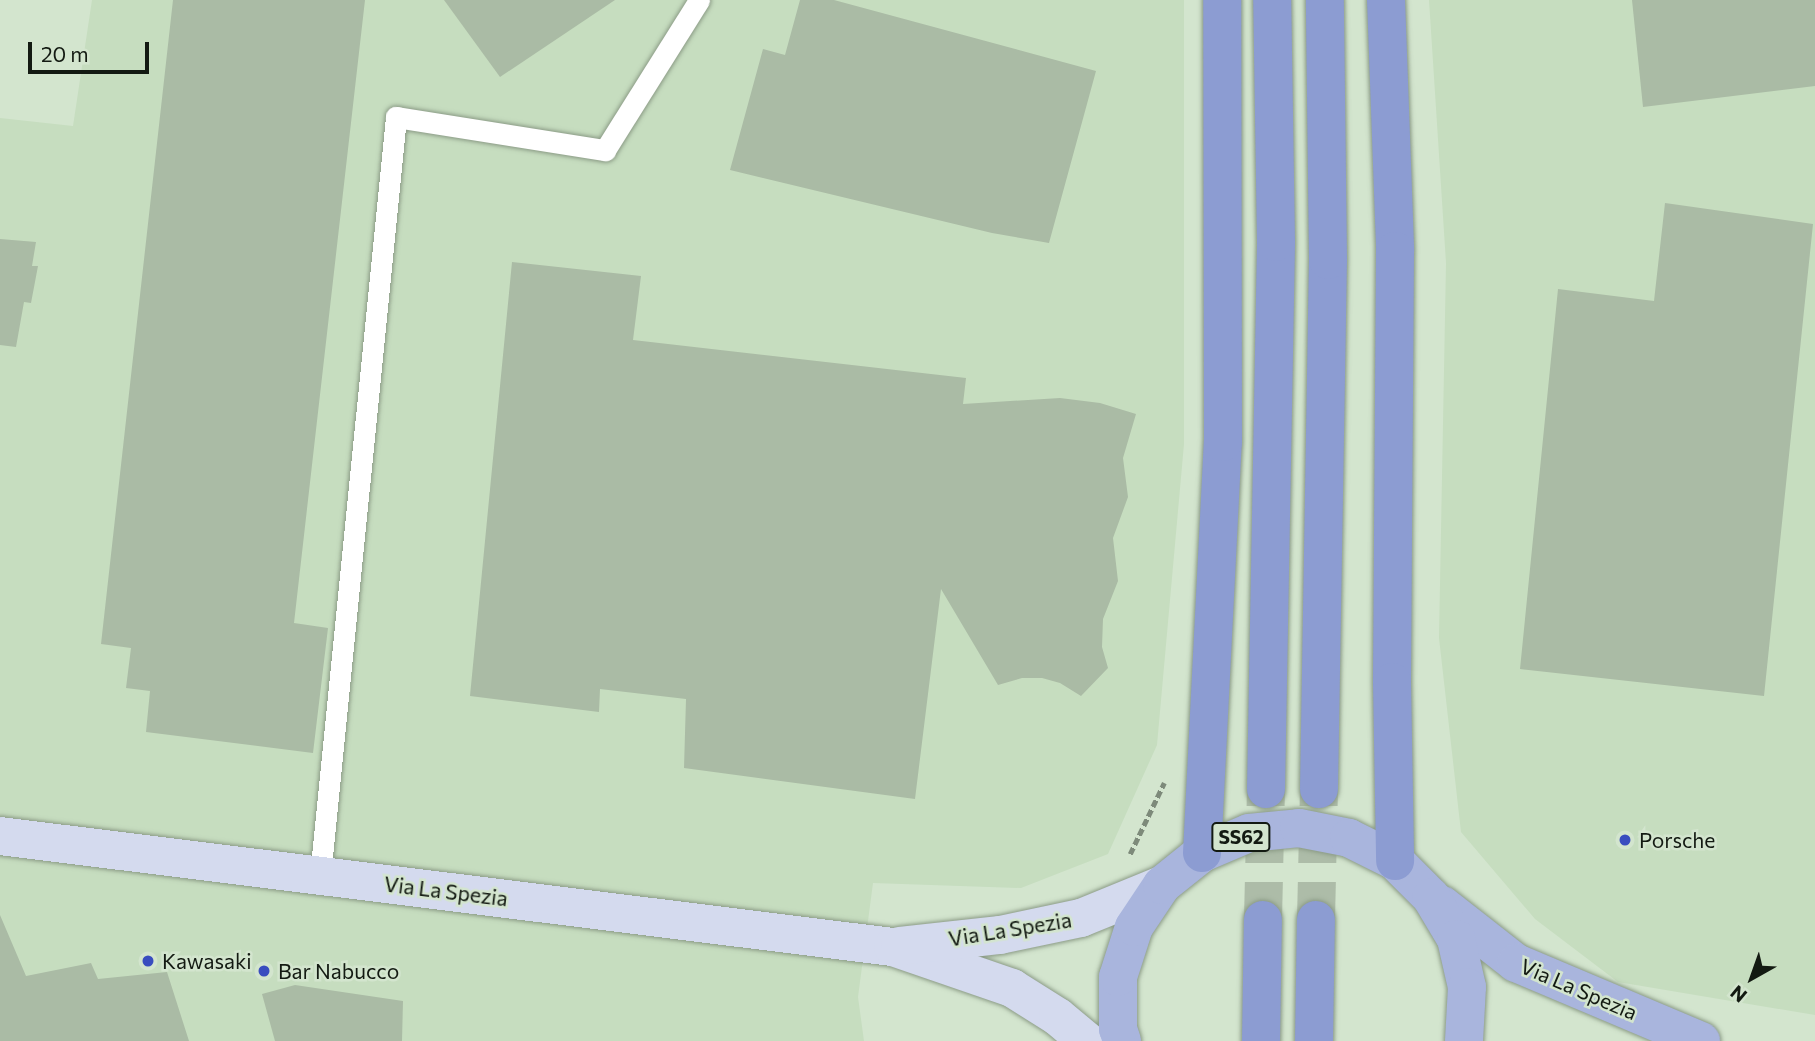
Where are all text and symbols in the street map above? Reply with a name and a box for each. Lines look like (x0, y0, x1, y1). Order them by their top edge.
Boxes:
scale bar (32, 28, 152, 72)
text: 20 m (41, 41, 89, 66)
road number: SS62 (1211, 822, 1271, 852)
place label: Porsche (1639, 827, 1715, 853)
marker: Porsche (1617, 832, 1633, 848)
street label: Via La Spezia (383, 871, 509, 911)
street label: Via La Spezia (947, 907, 1073, 951)
north arrow (1717, 943, 1787, 1013)
place label: Kawasaki (162, 948, 252, 974)
marker: Kawasaki (140, 953, 156, 969)
street label: Via La Spezia (1517, 953, 1641, 1025)
place label: Bar Nabucco (278, 958, 399, 984)
marker: Bar Nabucco (256, 963, 272, 979)
text: N (1725, 981, 1751, 1008)

